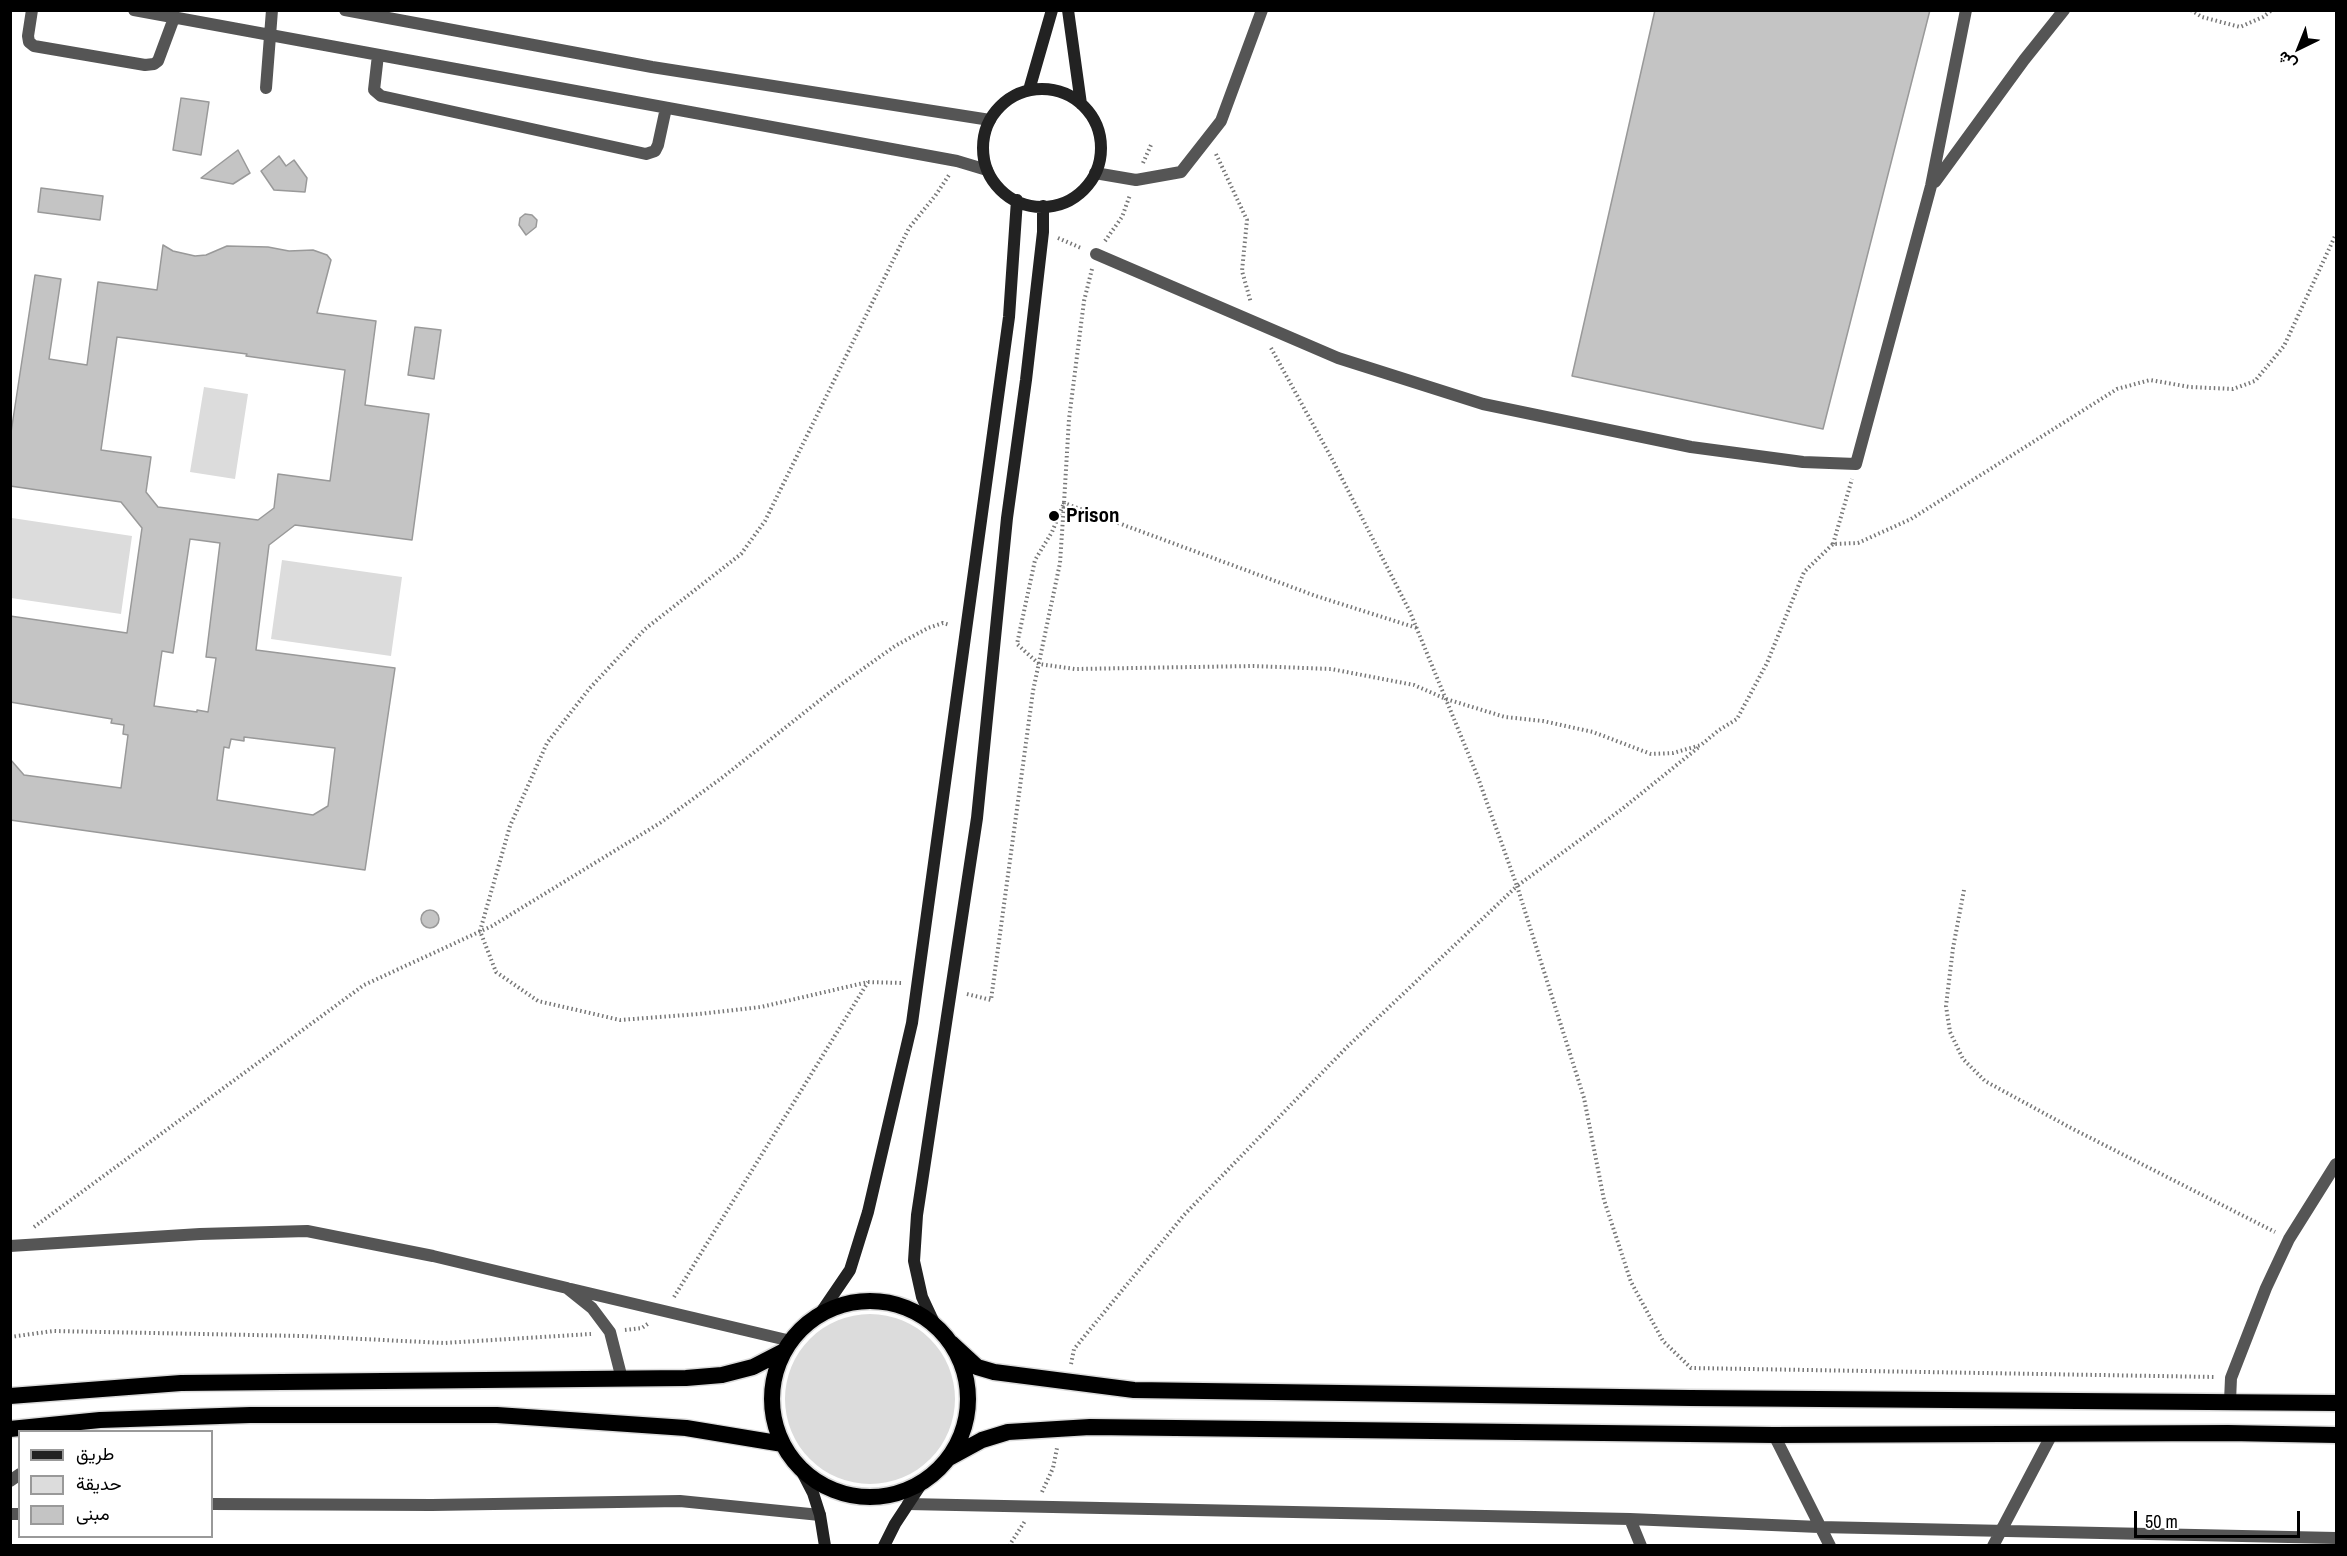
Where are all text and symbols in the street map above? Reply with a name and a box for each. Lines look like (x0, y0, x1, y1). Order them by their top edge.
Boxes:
north arrow (2269, 18, 2329, 78)
text: ش (2272, 47, 2301, 76)
place label: Prison (1066, 503, 1120, 529)
marker: Prison (1047, 509, 1061, 523)
legend (18, 1430, 213, 1538)
text: طريق (76, 1441, 114, 1466)
text: حديقة (76, 1471, 122, 1496)
scale bar (2137, 1499, 2304, 1537)
text: مبنى (76, 1501, 110, 1526)
text: 50 m (2145, 1509, 2178, 1534)

